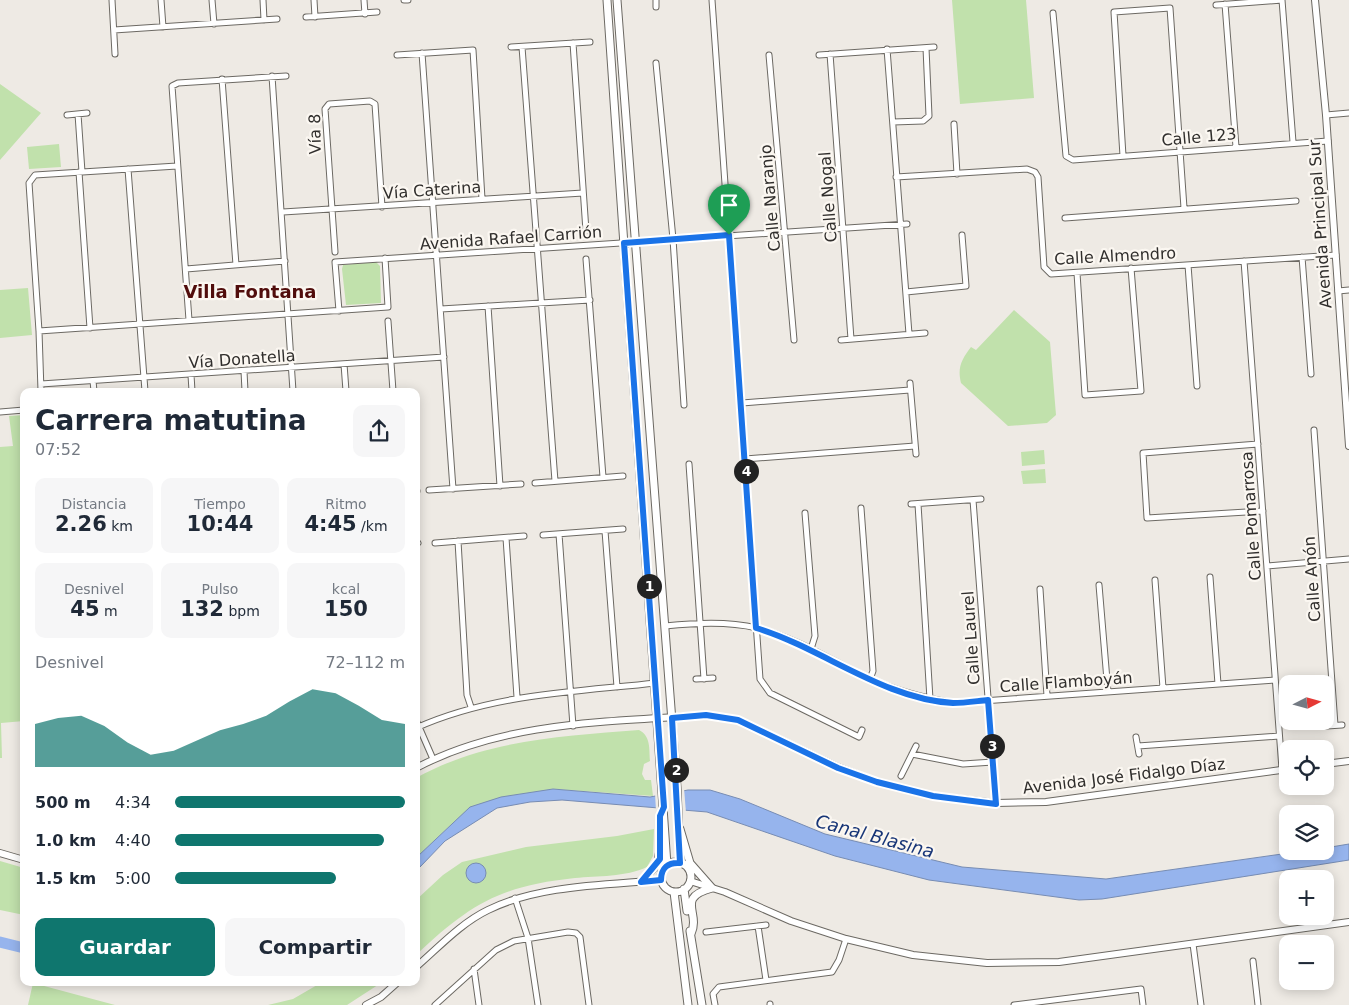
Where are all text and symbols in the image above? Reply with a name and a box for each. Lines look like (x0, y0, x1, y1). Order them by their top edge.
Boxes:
street label: Vía 8 (305, 114, 325, 154)
street label: Calle 123 (1161, 124, 1237, 150)
street label: Avenida Principal Sur (1305, 139, 1335, 309)
street label: Calle Naranjo (756, 144, 784, 252)
street label: Calle Nogal (815, 151, 841, 243)
street label: Vía Caterina (382, 177, 482, 203)
pin (708, 184, 750, 235)
icon: arrive (715, 191, 743, 219)
street label: Avenida Rafael Carrión (419, 222, 603, 254)
street label: Calle Almendro (1054, 243, 1176, 269)
district label: Villa Fontana (184, 281, 317, 302)
street label: Vía Donatella (188, 346, 296, 372)
text: Carrera matutina (35, 404, 307, 437)
button: share (353, 405, 405, 457)
text: 07:52 (35, 440, 81, 459)
street label: Calle Pomarrosa (1237, 451, 1265, 581)
pin: 4 (734, 458, 758, 484)
text: 4 (742, 463, 751, 479)
text: Distancia (61, 496, 127, 512)
text: Tiempo (194, 496, 246, 512)
text: Ritmo (325, 496, 367, 512)
text: 2.26 (55, 512, 107, 536)
text: 10:44 (187, 512, 253, 536)
text: 4:45 (304, 512, 357, 536)
text: km (107, 518, 133, 534)
text: /km (357, 518, 388, 534)
street label: Calle Anón (1300, 536, 1324, 622)
pin: 1 (636, 574, 662, 598)
text: 1 (645, 578, 654, 594)
text: Desnivel (64, 581, 124, 597)
text: Pulso (202, 581, 238, 597)
text: kcal (332, 581, 360, 597)
street label: Calle Laurel (958, 590, 984, 686)
text: 45 (70, 597, 100, 621)
text: 132 (180, 597, 224, 621)
text: 150 (324, 597, 368, 621)
text: m (100, 603, 118, 619)
text: bpm (224, 603, 260, 619)
text: Desnivel (35, 653, 104, 672)
text: 72–112 m (325, 653, 405, 672)
street label: Calle Flamboyán (999, 668, 1133, 696)
north arrow (1279, 675, 1334, 730)
map controls (1279, 675, 1334, 990)
pin: 3 (980, 734, 1004, 758)
text: 3 (988, 738, 997, 754)
button: locate (1279, 740, 1334, 795)
street label: Avenida José Fidalgo Díaz (1022, 754, 1226, 798)
pin: 2 (664, 758, 688, 782)
text: 2 (672, 762, 681, 778)
text: 500 m (35, 793, 91, 812)
text: 4:34 (115, 793, 151, 812)
button: layers (1279, 805, 1334, 860)
water label: Canal Blasina (813, 810, 937, 862)
text: 1.0 km (35, 831, 96, 850)
text: 4:40 (115, 831, 151, 850)
text: 1.5 km (35, 869, 96, 888)
text: 5:00 (115, 869, 151, 888)
button: + (1279, 870, 1334, 925)
button: Guardar (35, 918, 215, 976)
button: Compartir (225, 918, 405, 976)
button: − (1279, 935, 1334, 990)

